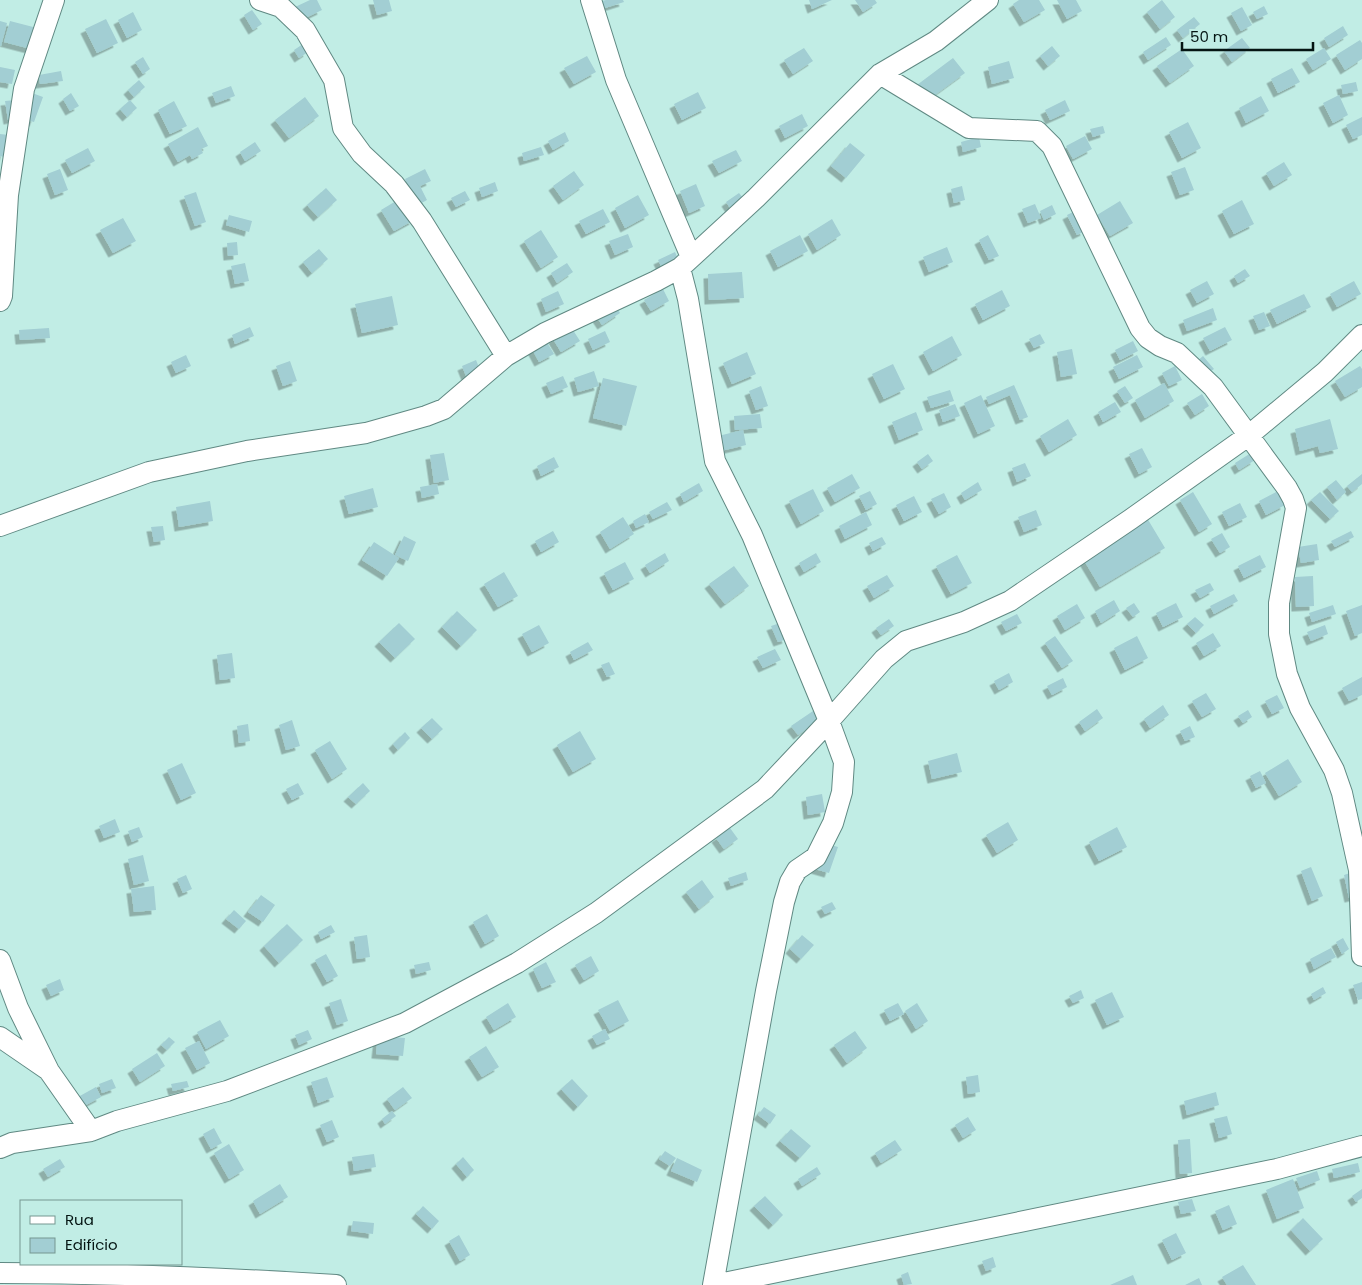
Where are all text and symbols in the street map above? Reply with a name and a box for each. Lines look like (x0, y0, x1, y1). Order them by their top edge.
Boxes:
scale bar (1182, 20, 1313, 52)
text: 50 m (1190, 26, 1228, 47)
legend (20, 1200, 182, 1265)
text: Rua (65, 1209, 94, 1230)
text: Edifício (65, 1234, 118, 1255)

